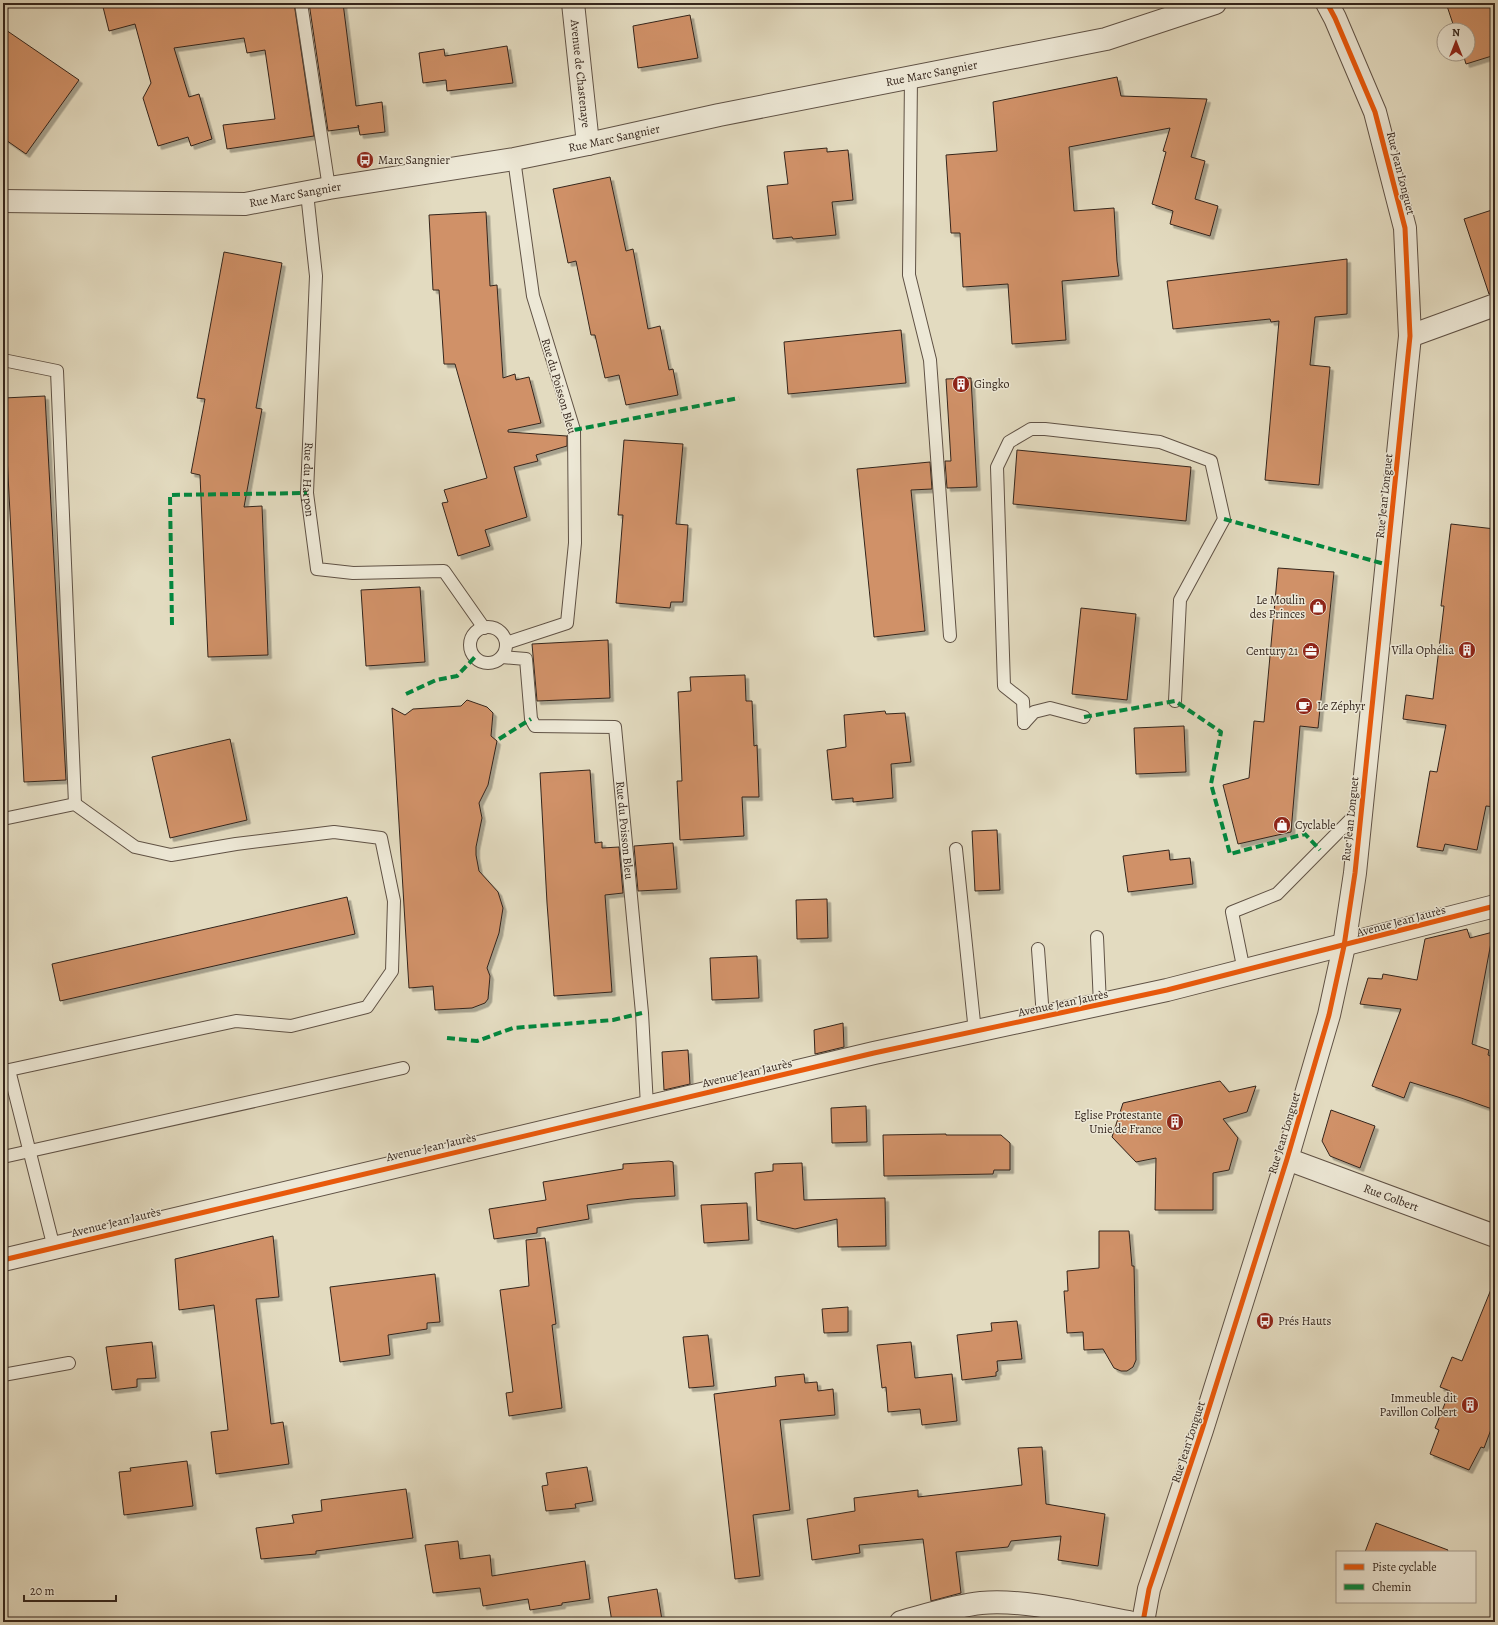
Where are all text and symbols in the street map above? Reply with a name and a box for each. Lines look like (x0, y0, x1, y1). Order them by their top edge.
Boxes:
street label: Avenue de Chastenaye (567, 18, 594, 128)
north arrow (1436, 22, 1476, 62)
text: N (1452, 25, 1460, 40)
street label: Rue Marc Sangnier (884, 56, 979, 90)
street label: Rue Marc Sangnier (567, 120, 662, 156)
street label: Rue Jean Longuet (1383, 130, 1419, 216)
bus stop icon: Marc Sangnier (355, 150, 375, 170)
place label: Marc Sangnier (378, 152, 450, 168)
street label: Rue Marc Sangnier (248, 178, 343, 211)
street label: Rue du Poisson Bleu (538, 336, 580, 436)
building icon: Gingko (951, 374, 971, 394)
place label: Gingko (974, 376, 1009, 392)
street label: Rue du Harpon (299, 442, 318, 518)
street label: Rue Jean Longuet (1372, 453, 1396, 539)
place label: Le Moulin des Princes (1250, 592, 1305, 622)
shop icon: Le Moulin des Princes (1308, 597, 1328, 617)
building icon: Villa Ophélia (1457, 640, 1477, 660)
office icon: Century 21 (1301, 641, 1321, 661)
place label: Villa Ophélia (1391, 642, 1454, 658)
place label: Century 21 (1246, 643, 1298, 659)
cafe icon: Le Zéphyr (1294, 696, 1314, 716)
place label: Le Zéphyr (1317, 698, 1366, 714)
street label: Rue Jean Longuet (1338, 776, 1362, 862)
street label: Rue du Poisson Bleu (612, 780, 637, 881)
shop icon: Cyclable (1272, 815, 1292, 835)
place label: Cyclable (1295, 817, 1336, 833)
street label: Avenue Jean Jaurès (1354, 901, 1448, 941)
street label: Avenue Jean Jaurès (1015, 986, 1110, 1021)
street label: Avenue Jean Jaurès (699, 1055, 794, 1091)
street label: Rue Jean Longuet (1264, 1090, 1304, 1176)
place label: Eglise Protestante Unie de France (1074, 1107, 1162, 1137)
building icon: Eglise Protestante Unie de France (1165, 1112, 1185, 1132)
street label: Avenue Jean Jaurès (383, 1129, 478, 1165)
street label: Rue Colbert (1361, 1180, 1421, 1215)
street label: Avenue Jean Jaurès (69, 1203, 163, 1241)
bus stop icon: Prés Hauts (1255, 1311, 1275, 1331)
place label: Prés Hauts (1278, 1313, 1331, 1329)
place label: Immeuble dit Pavillon Colbert (1380, 1390, 1457, 1420)
building icon: Immeuble dit Pavillon Colbert (1460, 1395, 1480, 1415)
street label: Rue Jean Longuet (1167, 1399, 1209, 1485)
legend (1336, 1551, 1476, 1603)
text: Piste cyclable (1372, 1559, 1437, 1575)
scale bar (24, 1577, 116, 1603)
text: Chemin (1372, 1579, 1412, 1595)
text: 20 m (30, 1583, 54, 1599)

